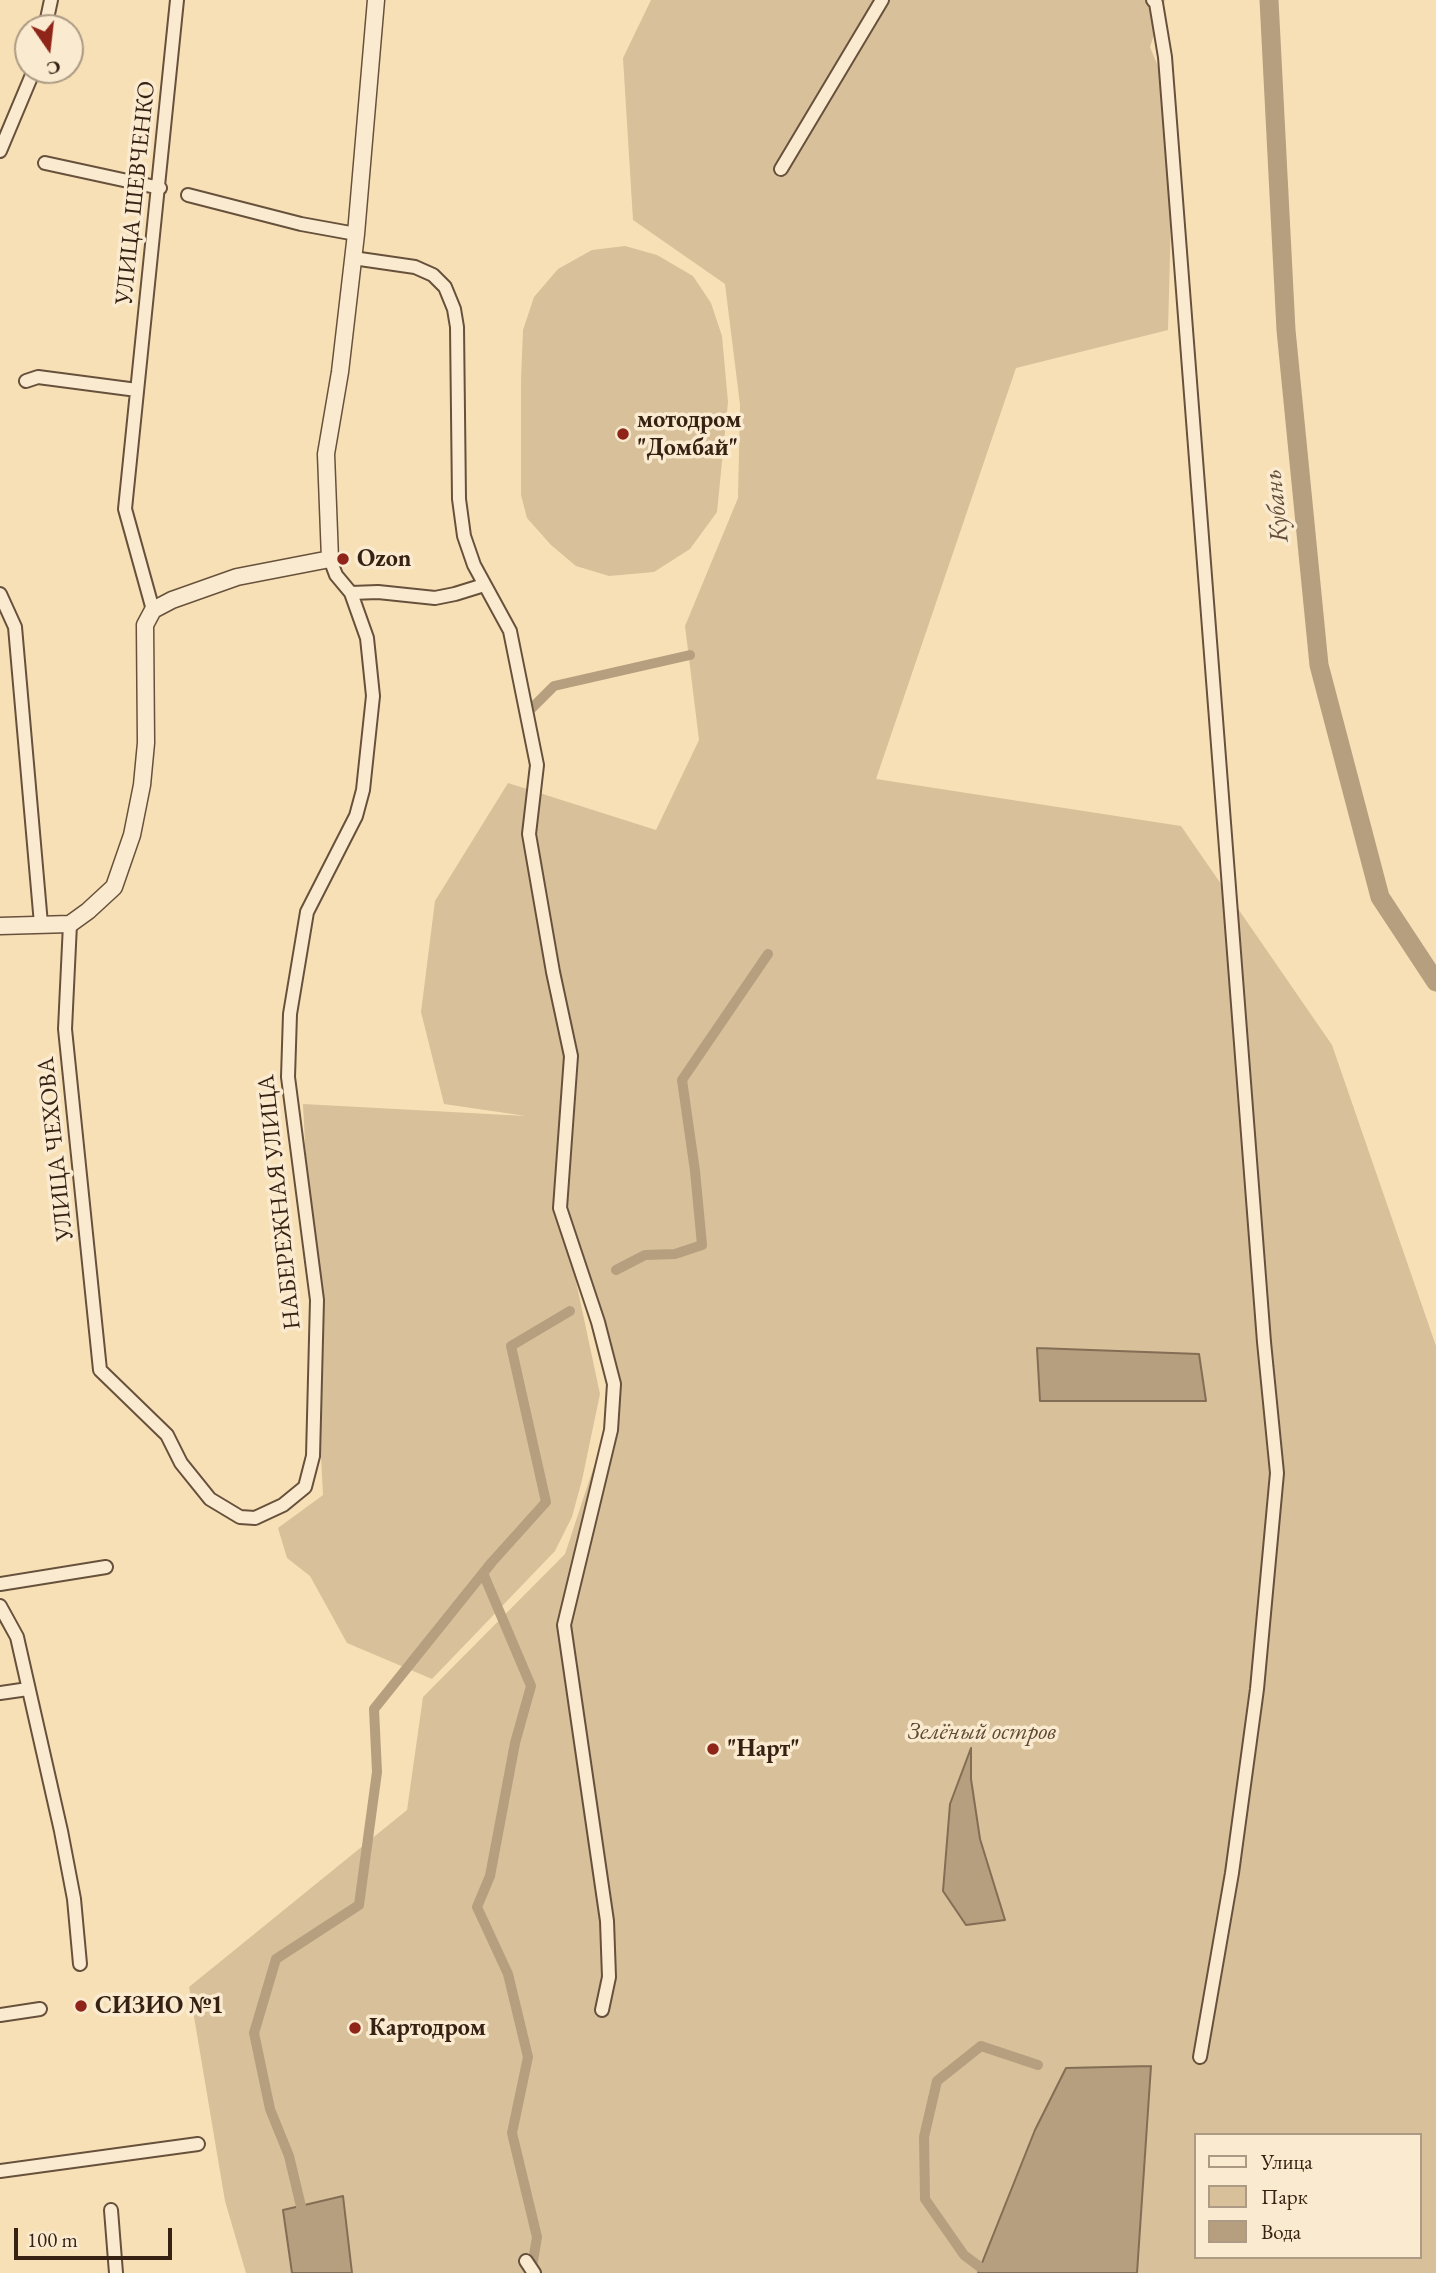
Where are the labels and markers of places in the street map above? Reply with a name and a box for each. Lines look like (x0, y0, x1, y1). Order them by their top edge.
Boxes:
place label: мотодром "Домбай" (637, 406, 742, 462)
marker: мотодром "Домбай" (615, 426, 631, 442)
place label: Ozon (357, 545, 411, 573)
marker: Ozon (335, 551, 351, 567)
place label: "Нарт" (727, 1735, 800, 1763)
marker: "Нарт" (705, 1741, 721, 1757)
place label: СИЗИО №1 (95, 1992, 223, 2020)
marker: СИЗИО №1 (73, 1998, 89, 2014)
place label: Картодром (369, 2014, 486, 2042)
marker: Картодром (347, 2020, 363, 2036)

